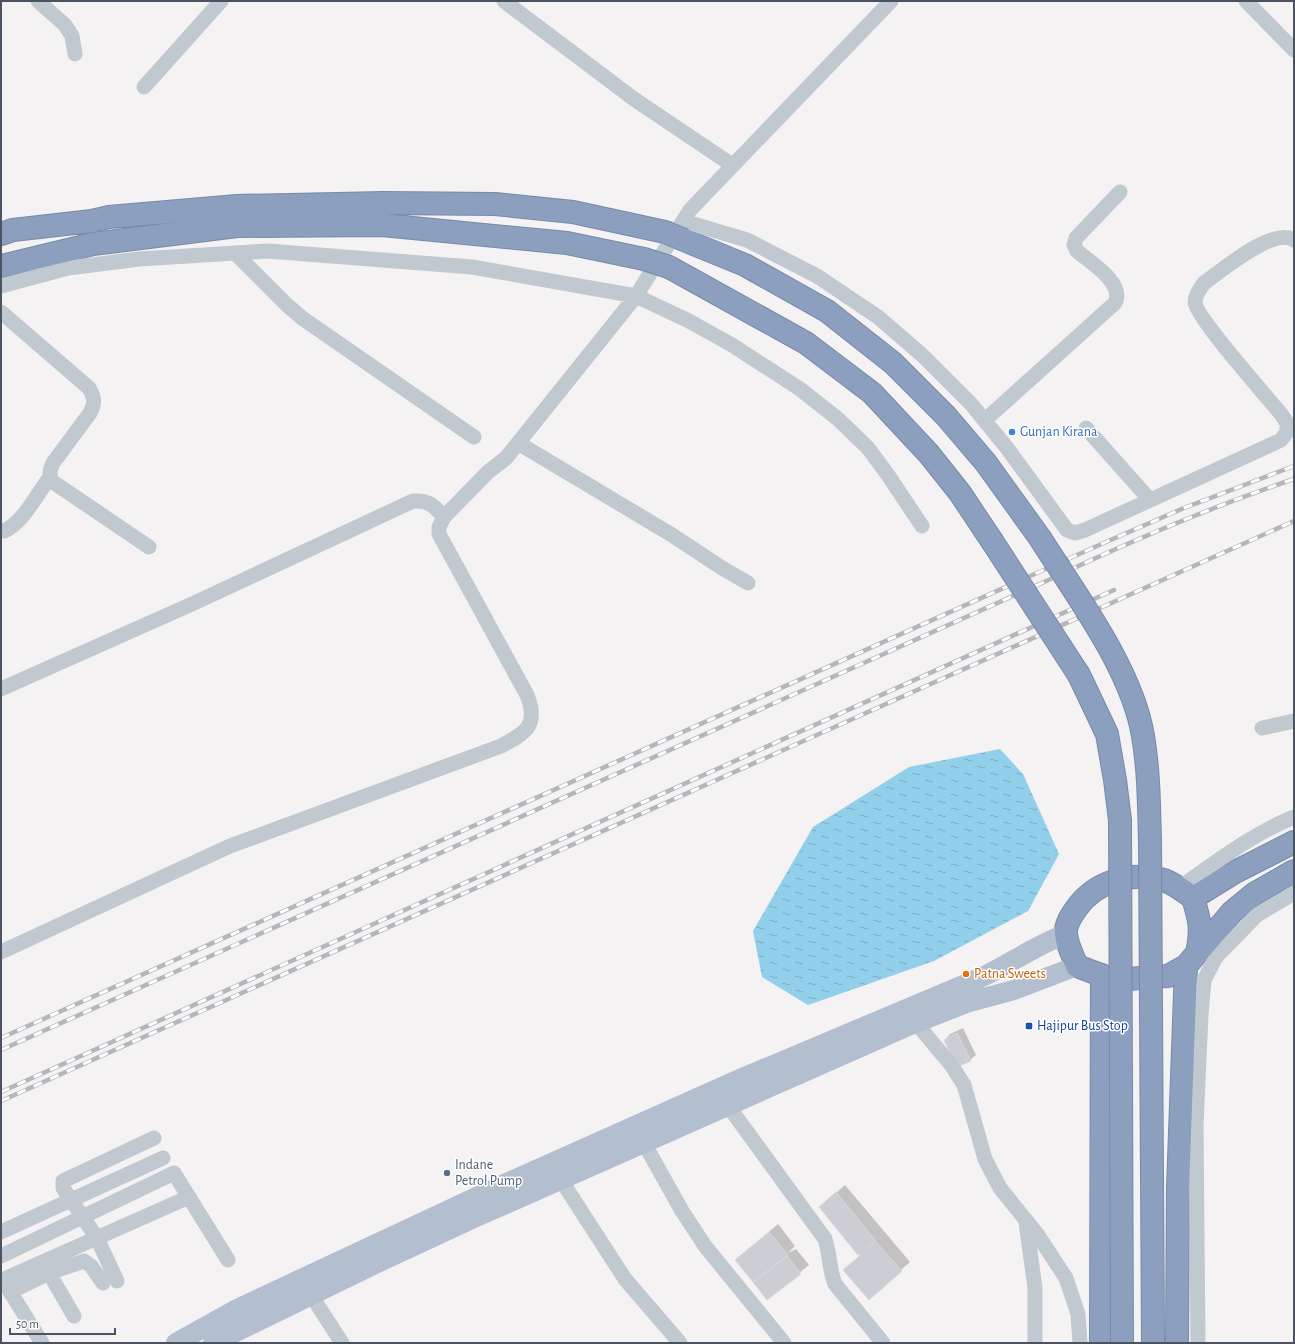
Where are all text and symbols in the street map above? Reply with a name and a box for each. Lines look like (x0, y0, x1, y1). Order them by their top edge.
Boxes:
place label: Gunjan Kirana (1020, 425, 1098, 439)
marker: Gunjan Kirana (1007, 427, 1017, 437)
place label: Patna Sweets (974, 967, 1046, 981)
marker: Patna Sweets (961, 969, 971, 979)
place label: Hajipur Bus Stop (1037, 1019, 1128, 1033)
marker: Hajipur Bus Stop (1024, 1021, 1034, 1031)
place label: Indane Petrol Pump (455, 1158, 522, 1188)
marker: Indane Petrol Pump (442, 1168, 452, 1178)
scale bar (10, 1310, 115, 1336)
text: 50 m (16, 1318, 39, 1330)

